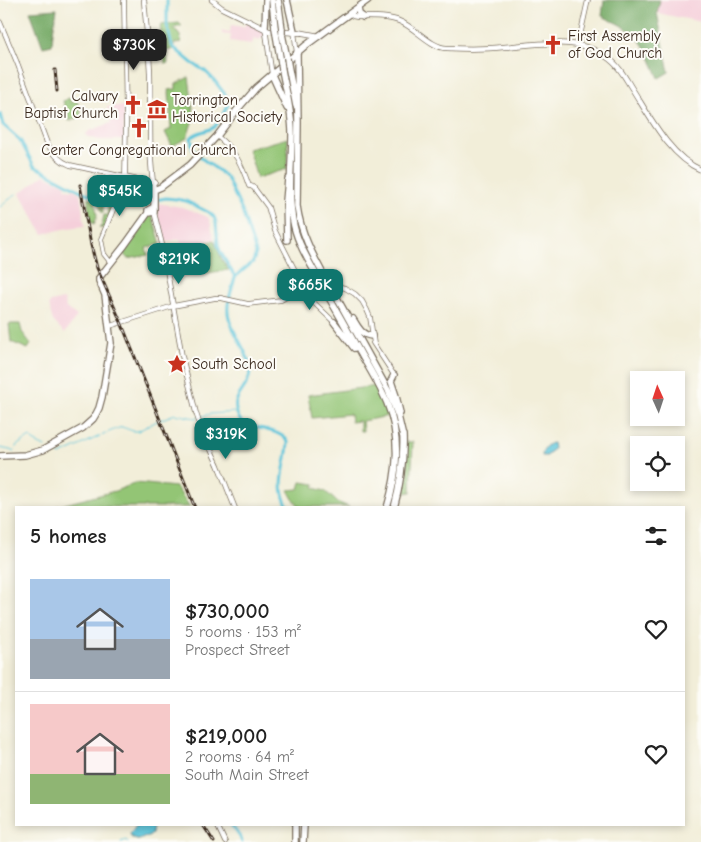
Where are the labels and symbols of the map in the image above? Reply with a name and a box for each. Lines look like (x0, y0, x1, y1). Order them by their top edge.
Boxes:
place label: First Assembly of God Church (568, 27, 662, 62)
pin: $730K (99, 28, 169, 71)
church icon: First Assembly of God Church (542, 34, 564, 56)
place label: Calvary Baptist Church (24, 87, 118, 122)
place label: Torrington Historical Society (172, 91, 283, 126)
church icon: Calvary Baptist Church (122, 94, 144, 116)
museum icon: Torrington Historical Society (146, 98, 168, 120)
church icon: Center Congregational Church (128, 117, 150, 139)
place label: Center Congregational Church (41, 141, 237, 159)
pin: $545K (85, 174, 155, 217)
pin: $219K (144, 242, 214, 285)
pin: $665K (275, 268, 345, 311)
place icon: South School (166, 353, 188, 375)
place label: South School (192, 355, 276, 373)
north arrow (630, 371, 685, 426)
pin: $319K (191, 418, 261, 460)

